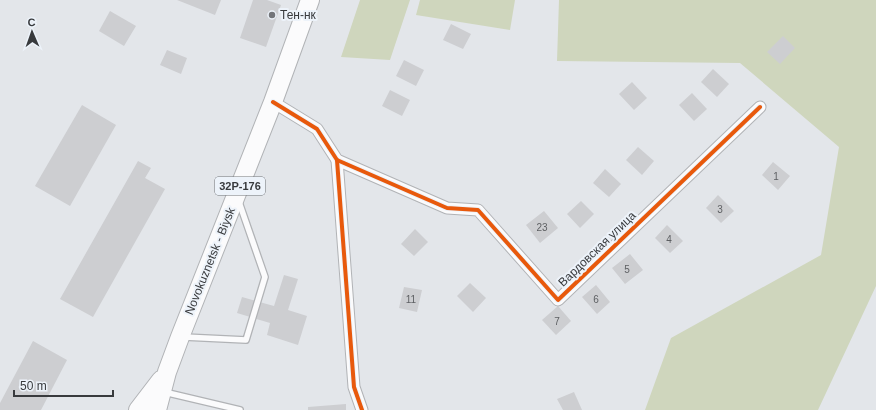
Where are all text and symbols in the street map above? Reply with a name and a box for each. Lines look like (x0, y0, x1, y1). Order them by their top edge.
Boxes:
place label: Тен-нк (280, 8, 317, 22)
marker: Тен-нк (267, 10, 277, 20)
north arrow (12, 12, 52, 52)
text: С (27, 16, 36, 28)
house number: 1 (773, 171, 779, 182)
road number: 32Р-176 (215, 177, 265, 195)
street label: Novokuznetsk - Biysk (182, 204, 238, 317)
house number: 3 (717, 204, 723, 215)
street label: Вардовская улица (555, 208, 639, 289)
house number: 23 (536, 222, 548, 233)
house number: 4 (666, 234, 672, 245)
house number: 5 (624, 264, 630, 275)
house number: 11 (406, 294, 417, 305)
house number: 6 (593, 294, 599, 305)
house number: 7 (554, 316, 560, 327)
scale bar (14, 372, 113, 398)
text: 50 m (20, 379, 47, 393)

